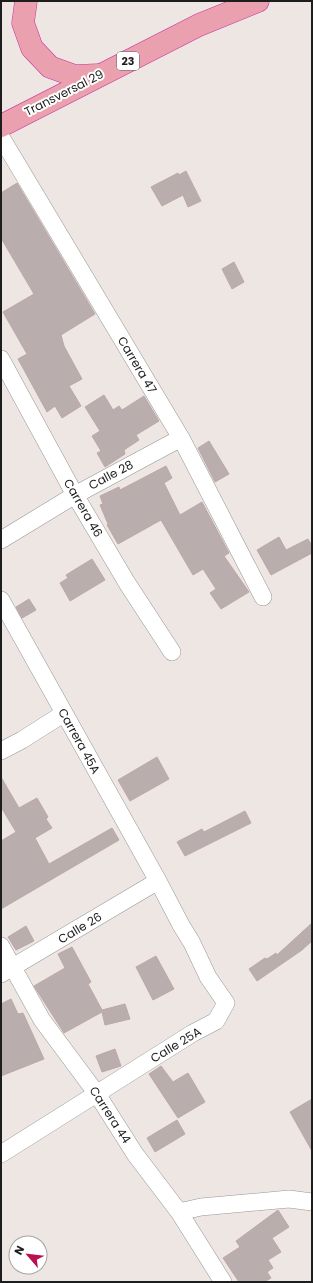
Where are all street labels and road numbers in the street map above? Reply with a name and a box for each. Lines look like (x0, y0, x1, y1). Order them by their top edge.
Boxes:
road number: 23 (117, 52, 139, 70)
street label: Transversal 29 (21, 65, 106, 120)
street label: Carrera 47 (114, 333, 161, 397)
street label: Calle 28 (85, 456, 136, 493)
street label: Carrera 46 (60, 475, 107, 540)
street label: Carrera 45A (54, 705, 105, 777)
street label: Calle 26 (55, 908, 105, 947)
street label: Calle 25A (147, 1023, 204, 1066)
street label: Carrera 44 (86, 1083, 135, 1147)

